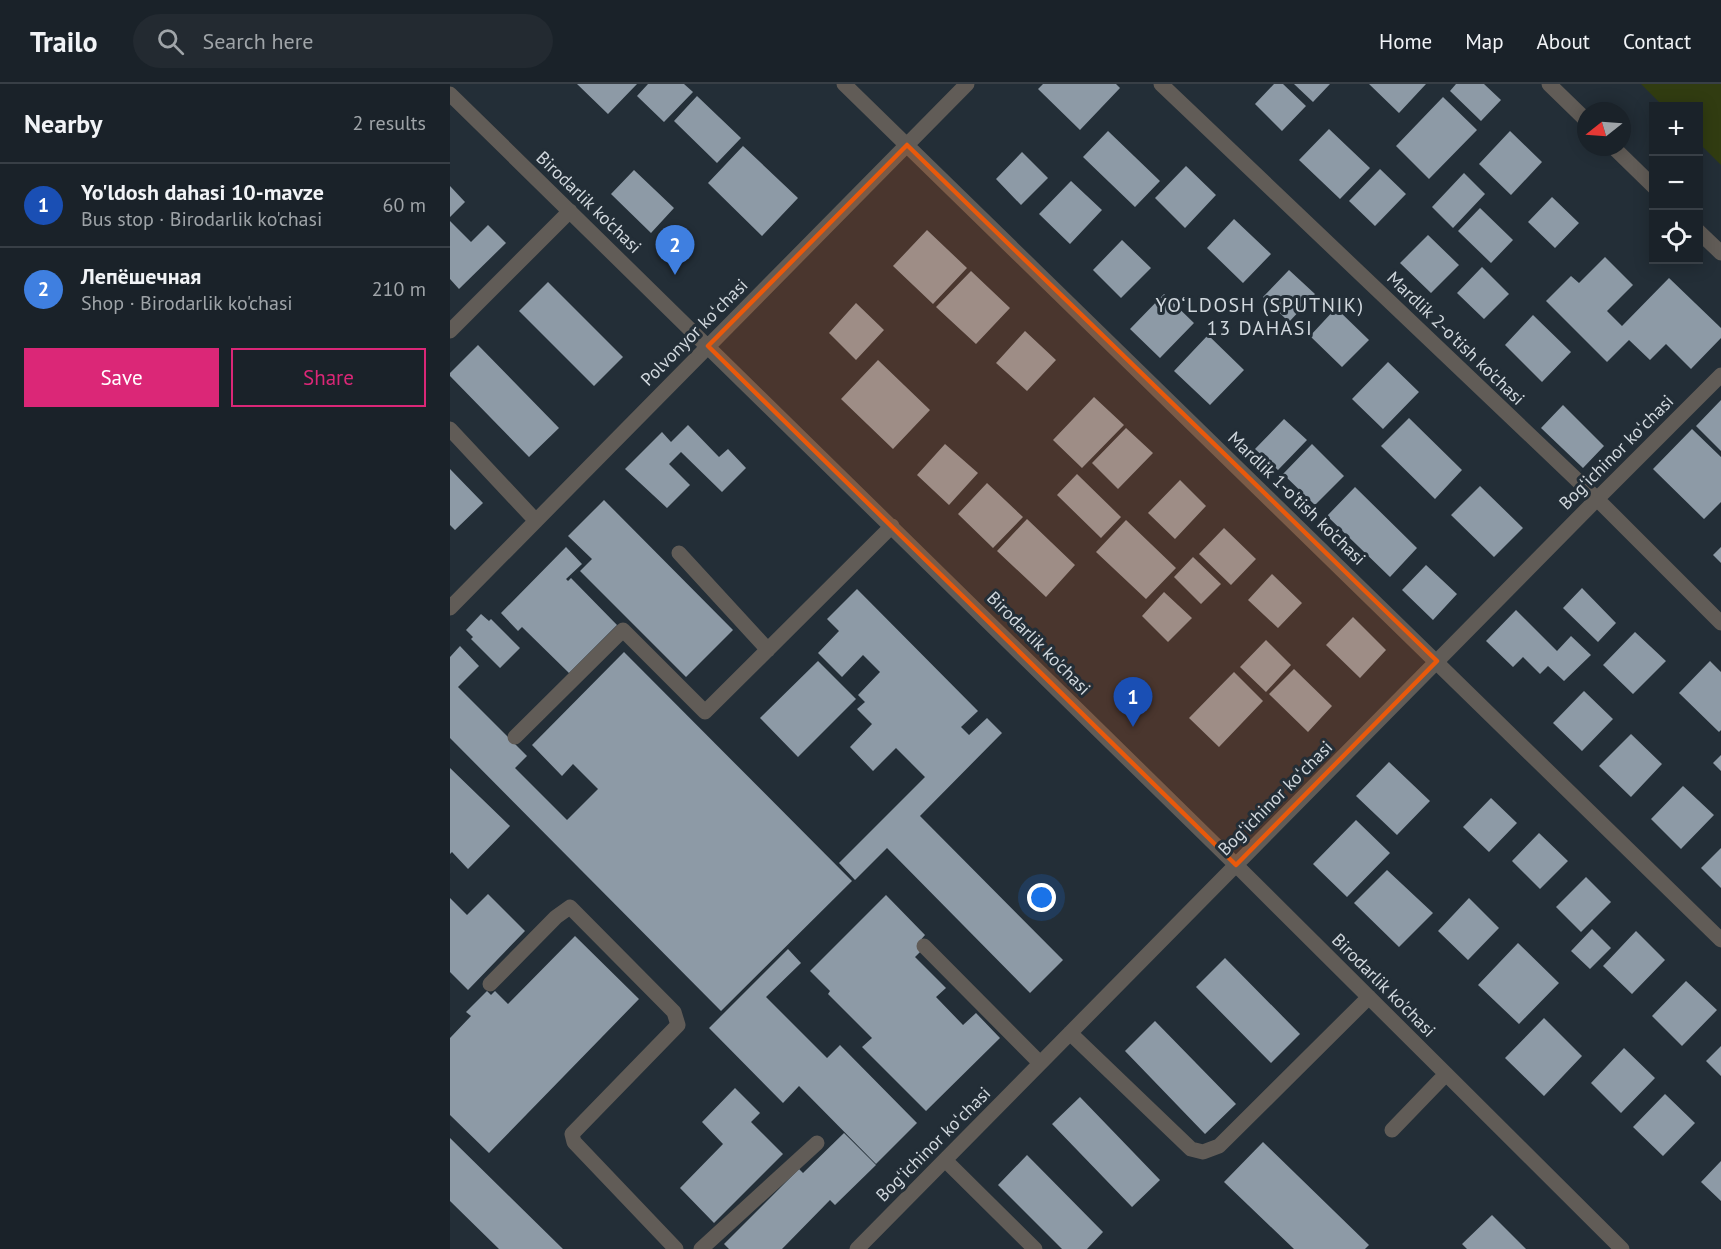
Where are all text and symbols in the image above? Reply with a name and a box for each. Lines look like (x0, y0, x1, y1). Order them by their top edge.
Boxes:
search box (133, 14, 553, 68)
text: Trailo (30, 23, 97, 60)
icon: search (154, 25, 187, 58)
text: Search here (202, 27, 313, 55)
text: Home (1379, 28, 1432, 55)
text: Map (1465, 28, 1504, 55)
text: About (1537, 28, 1590, 55)
text: Contact (1623, 28, 1691, 55)
north arrow (1577, 102, 1631, 156)
map controls (1649, 102, 1703, 264)
button: + (1649, 102, 1703, 156)
text: Nearby (24, 107, 102, 140)
text: 2 results (353, 110, 426, 136)
street label: Birodarlik ko'chasi (532, 146, 646, 258)
button: − (1649, 156, 1703, 210)
text: Yo'ldosh dahasi 10-mavze (81, 178, 324, 206)
text: 1 (38, 192, 49, 218)
text: 60 m (383, 192, 426, 218)
text: Bus stop · Birodarlik ko'chasi (81, 206, 322, 232)
button: locate (1649, 210, 1703, 264)
pin: 2 (656, 226, 694, 275)
text: Лепёшечная (81, 262, 201, 290)
street label: Mardlik 2-o'tish ko'chasi (1382, 266, 1530, 410)
street label: Polvonyor koʻchasi (636, 274, 752, 390)
text: 2 (38, 276, 49, 302)
text: 210 m (372, 276, 426, 302)
text: Shop · Birodarlik ko'chasi (81, 290, 293, 316)
district label: YO‘LDOSH (SPUTNIK) 13 DAHASI (1155, 292, 1365, 341)
button: Save (24, 348, 219, 407)
button: Share (231, 348, 426, 407)
street label: Bogʻichinor koʻchasi (1554, 390, 1678, 514)
street label: Mardlik 1-o'tish ko'chasi (1223, 426, 1371, 570)
street label: Birodarlik ko'chasi (982, 586, 1096, 700)
pin: 1 (1114, 678, 1152, 727)
street label: Bogʻichinor koʻchasi (1213, 736, 1337, 860)
your location (1027, 883, 1056, 912)
street label: Birodarlik ko'chasi (1327, 928, 1441, 1042)
street label: Bogʻichinor koʻchasi (871, 1082, 995, 1206)

